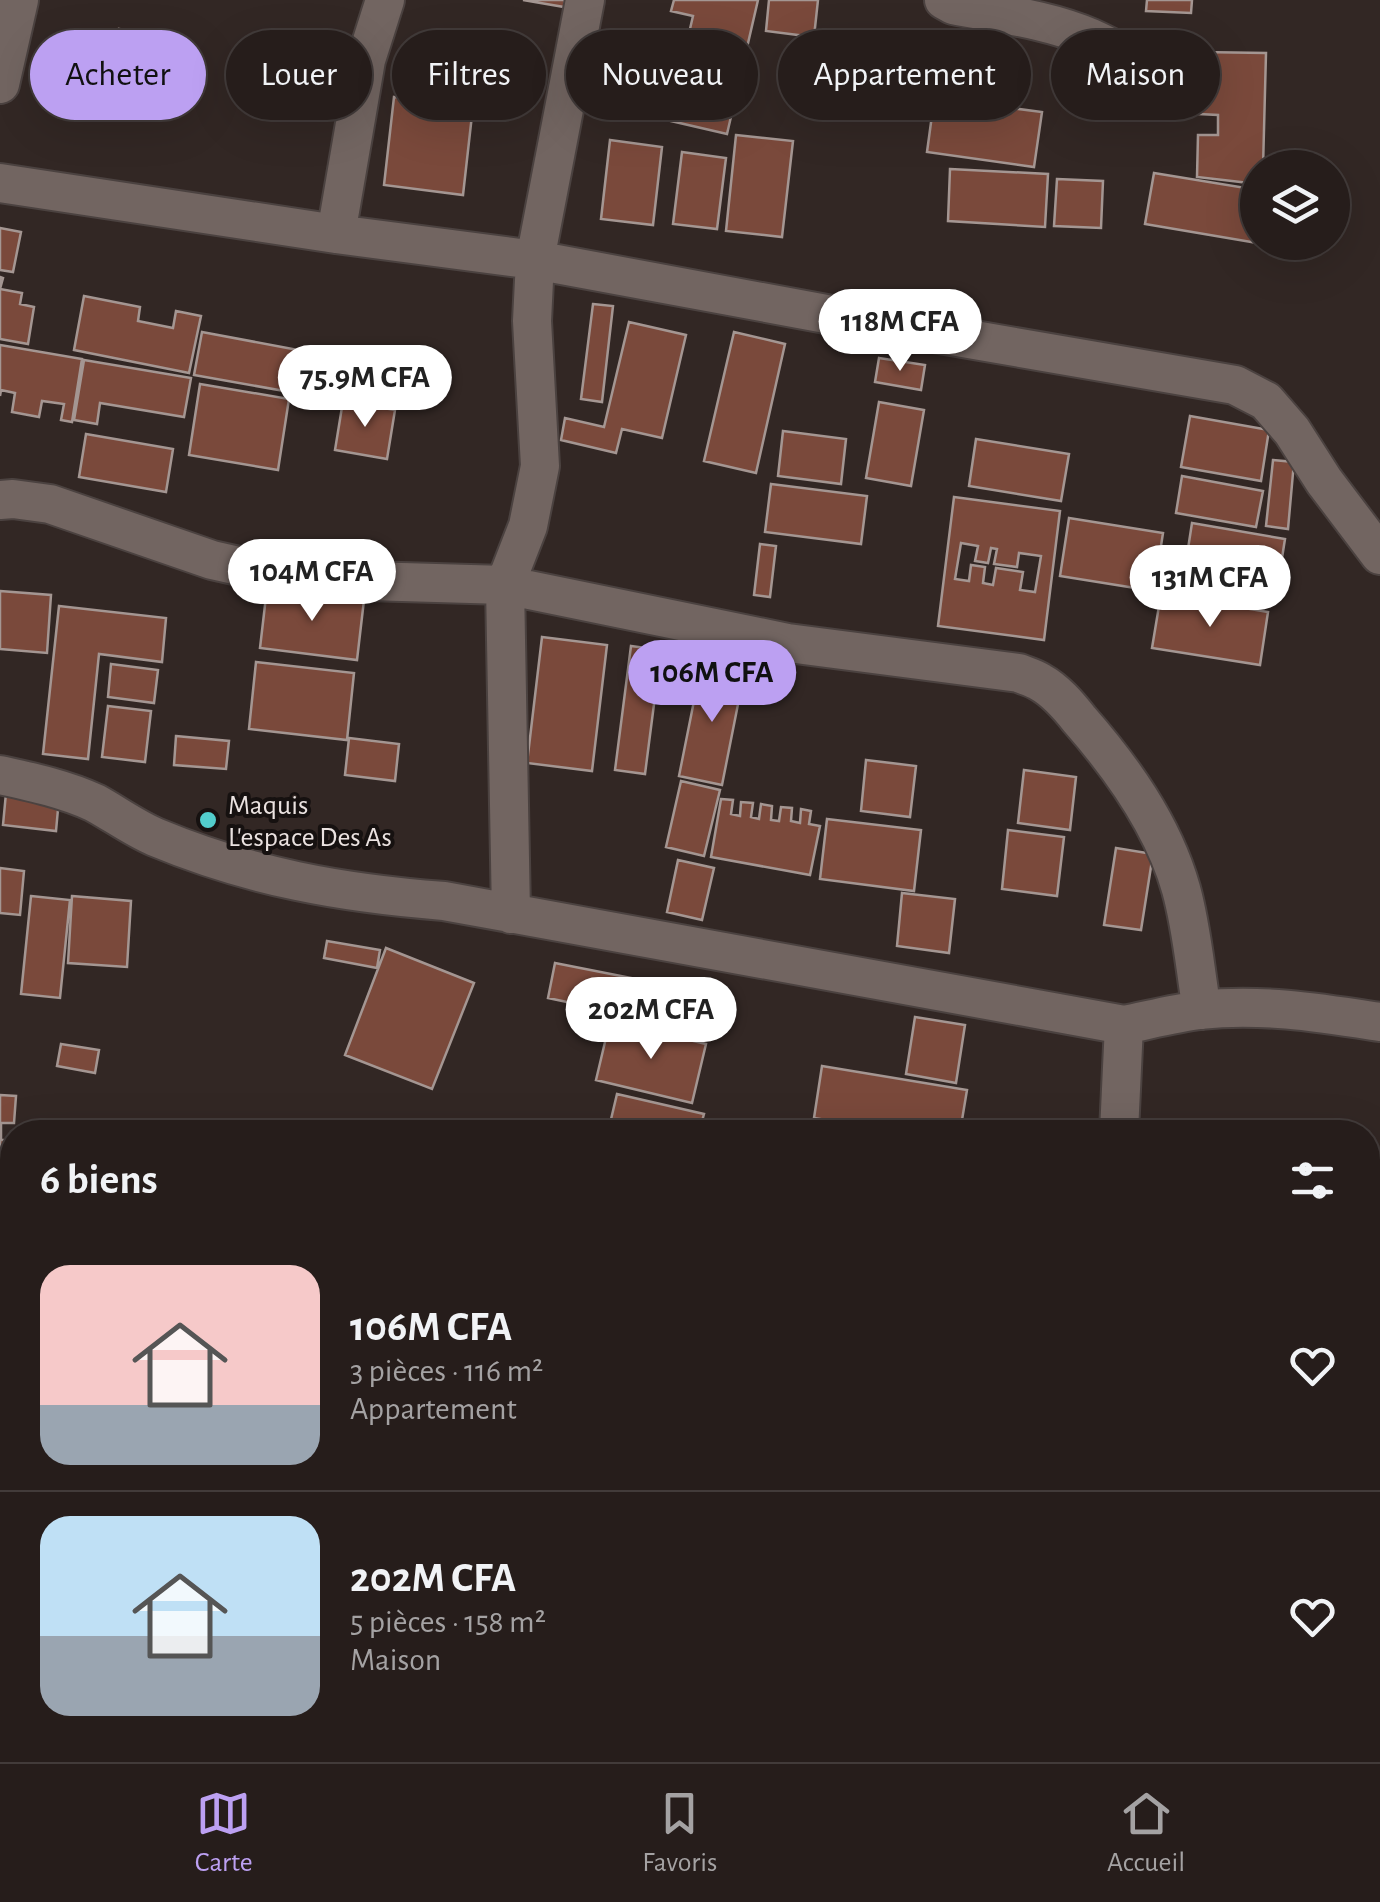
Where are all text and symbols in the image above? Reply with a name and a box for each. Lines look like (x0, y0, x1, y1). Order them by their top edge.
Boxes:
chip: Acheter (30, 30, 206, 120)
chip: Louer (226, 30, 372, 120)
chip: Filtres (392, 30, 546, 120)
chip: Nouveau (566, 30, 758, 120)
chip: Appartement (778, 30, 1031, 120)
chip: Maison (1051, 30, 1220, 120)
map controls (1240, 150, 1350, 260)
button: layers (1240, 150, 1350, 260)
pin: 118M CFA (797, 289, 1003, 374)
text: 118M CFA (841, 305, 959, 337)
pin: 75.9M CFA (251, 345, 479, 430)
text: 75.9M CFA (300, 361, 430, 393)
pin: 104M CFA (209, 539, 415, 624)
pin: 131M CFA (1107, 545, 1313, 630)
text: 104M CFA (250, 555, 374, 587)
text: 131M CFA (1152, 561, 1268, 593)
pin: 106M CFA (609, 640, 815, 725)
text: 106M CFA (650, 656, 774, 688)
place label: Maquis L'espace Des As (228, 792, 392, 852)
marker: Maquis L'espace Des As (197, 809, 219, 831)
pin: 202M CFA (548, 977, 754, 1062)
text: 202M CFA (588, 993, 714, 1025)
icon: filters (1285, 1153, 1340, 1208)
text: 6 biens (40, 1159, 158, 1201)
icon: home (120, 1305, 240, 1425)
text: 106M CFA (350, 1306, 512, 1348)
icon: heart (1285, 1338, 1340, 1393)
text: 3 pièces · 116 m² (350, 1355, 543, 1387)
text: Appartement (350, 1393, 517, 1425)
icon: home (120, 1556, 240, 1676)
text: 202M CFA (350, 1557, 516, 1599)
icon: heart (1285, 1589, 1340, 1644)
text: 5 pièces · 158 m² (350, 1606, 546, 1638)
text: Maison (350, 1644, 441, 1676)
tab: Carte (195, 1786, 253, 1880)
tab: Favoris (642, 1786, 717, 1880)
tab: Accueil (1107, 1786, 1185, 1880)

